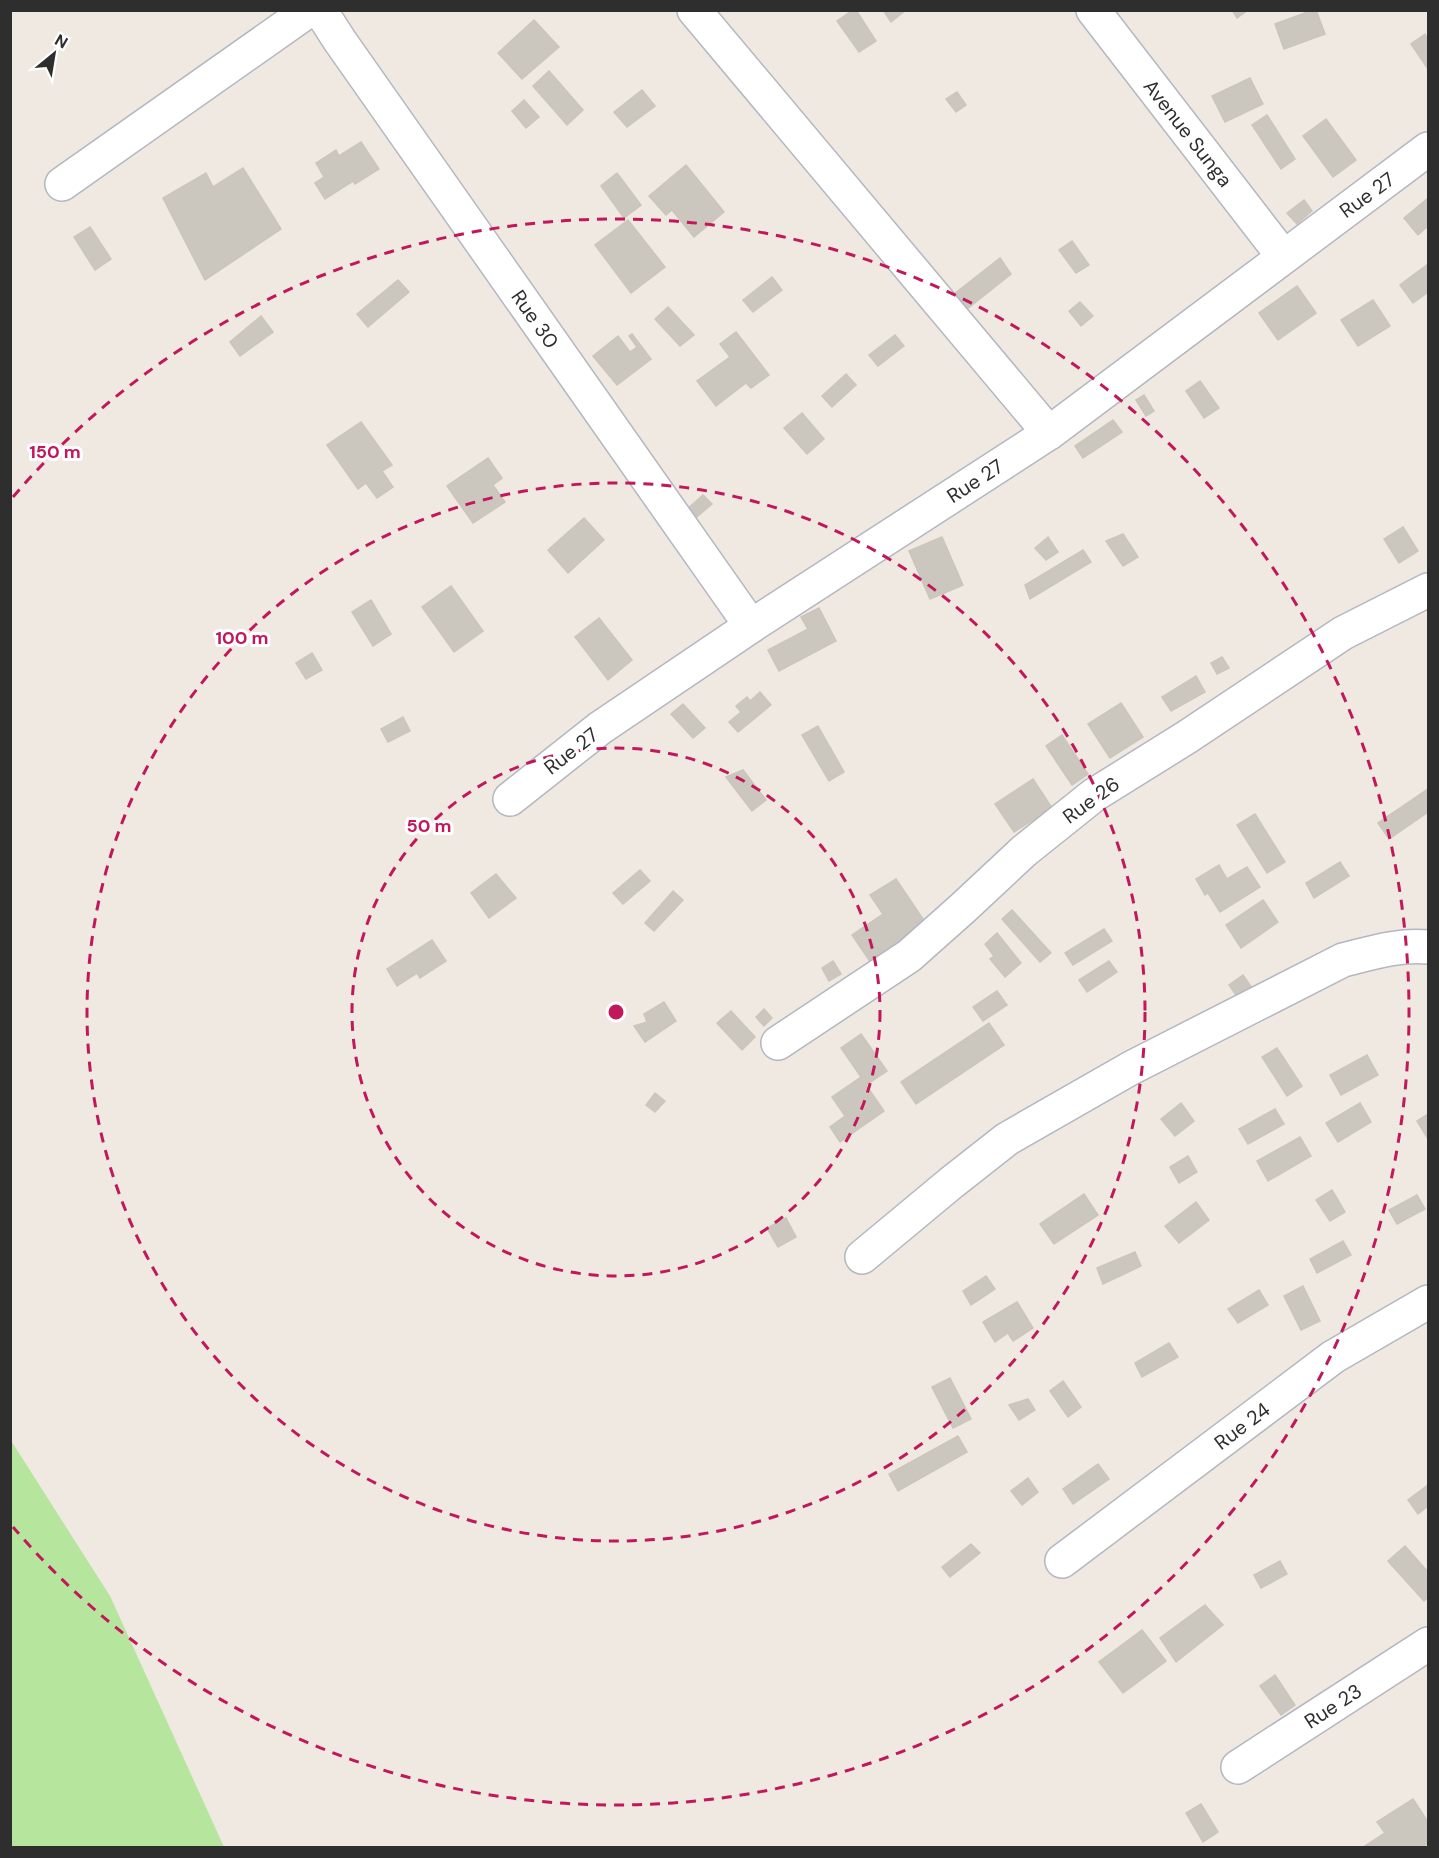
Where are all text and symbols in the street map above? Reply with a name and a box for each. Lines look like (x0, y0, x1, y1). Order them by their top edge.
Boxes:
north arrow (24, 24, 84, 84)
text: N (51, 29, 72, 53)
street label: Avenue Sunga (1138, 74, 1238, 192)
street label: Rue 27 (1334, 166, 1400, 224)
street label: Rue 30 (506, 285, 564, 353)
text: 150 m (29, 440, 81, 464)
street label: Rue 27 (942, 453, 1008, 509)
text: 100 m (215, 626, 269, 650)
street label: Rue 27 (539, 722, 603, 780)
street label: Rue 26 (1057, 771, 1125, 829)
text: 50 m (406, 814, 452, 838)
centre of rings (606, 1002, 626, 1022)
street label: Rue 24 (1209, 1397, 1275, 1455)
street label: Rue 23 (1299, 1678, 1367, 1734)

